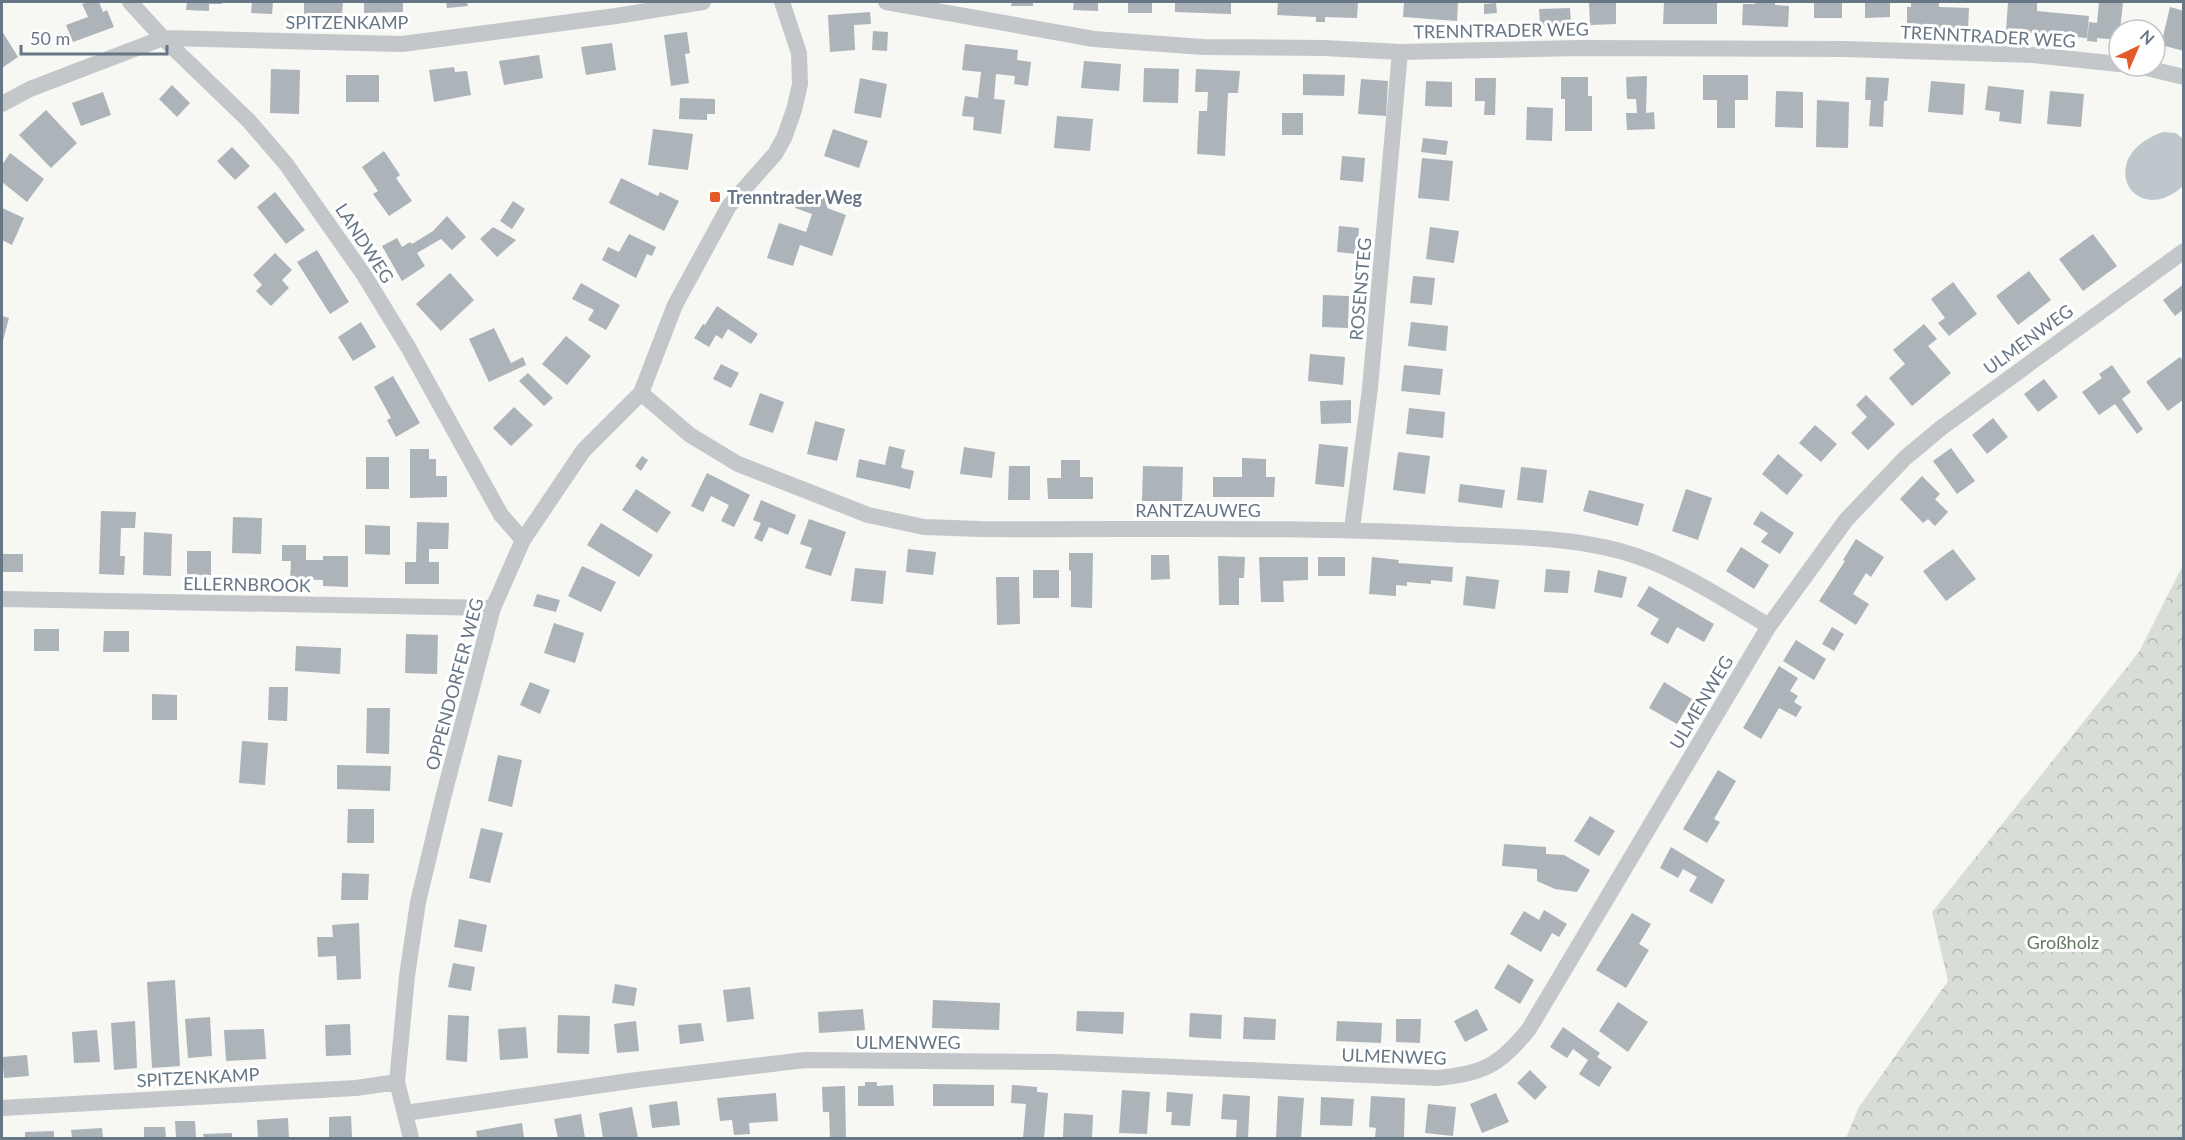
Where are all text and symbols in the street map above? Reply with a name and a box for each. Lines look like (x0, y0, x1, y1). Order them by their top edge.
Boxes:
street label: SPITZENKAMP (286, 11, 409, 33)
street label: TRENNTRADER WEG (1413, 17, 1589, 43)
scale bar (21, 18, 166, 56)
north arrow (2107, 18, 2167, 78)
street label: TRENNTRADER WEG (1900, 20, 2076, 52)
text: N (2137, 26, 2159, 48)
text: 50 m (30, 27, 70, 49)
place label: Trenntrader Weg (727, 186, 863, 208)
marker: Trenntrader Weg (708, 190, 722, 204)
street label: LANDWEG (331, 199, 399, 287)
street label: ROSENSTEG (1345, 237, 1375, 341)
street label: ULMENWEG (1979, 299, 2077, 379)
street label: RANTZAUWEG (1135, 499, 1261, 521)
street label: ELLERNBROOK (183, 572, 311, 596)
street label: OPPENDORFER WEG (420, 595, 488, 773)
street label: ULMENWEG (1664, 651, 1738, 753)
park label: Großholz (2027, 931, 2099, 953)
street label: ULMENWEG (855, 1031, 961, 1053)
street label: ULMENWEG (1341, 1043, 1447, 1069)
street label: SPITZENKAMP (136, 1063, 260, 1091)

